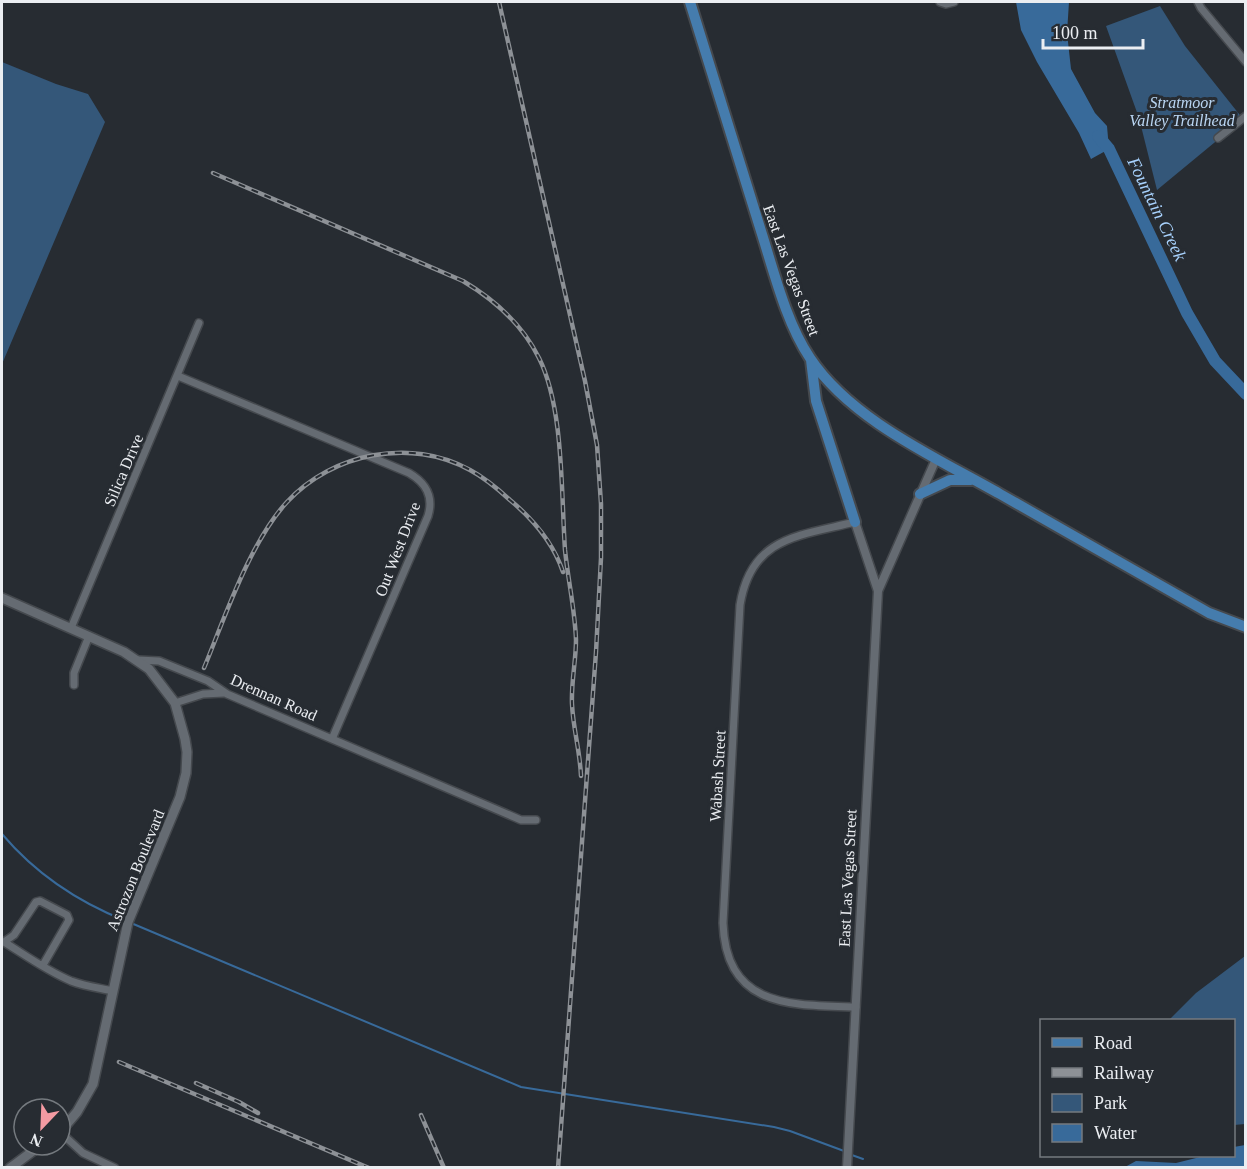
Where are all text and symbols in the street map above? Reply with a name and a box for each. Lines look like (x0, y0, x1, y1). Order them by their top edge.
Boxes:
scale bar (1043, 12, 1144, 50)
text: 100 m (1052, 23, 1098, 43)
park label: Stratmoor Valley Trailhead (1129, 94, 1236, 130)
water label: Fountain Creek (1123, 153, 1191, 265)
street label: East Las Vegas Street (759, 202, 823, 339)
street label: Silica Drive (101, 431, 146, 509)
street label: Out West Drive (372, 500, 423, 599)
street label: Drennan Road (228, 671, 320, 724)
street label: Wabash Street (707, 729, 728, 822)
street label: Astrozon Boulevard (103, 807, 168, 933)
street label: East Las Vegas Street (835, 808, 861, 947)
legend (1040, 1019, 1235, 1157)
text: Road (1094, 1033, 1132, 1053)
text: Railway (1094, 1063, 1154, 1083)
text: Park (1094, 1093, 1127, 1113)
north arrow (12, 1097, 72, 1157)
text: Water (1094, 1123, 1137, 1143)
text: N (27, 1130, 45, 1150)

